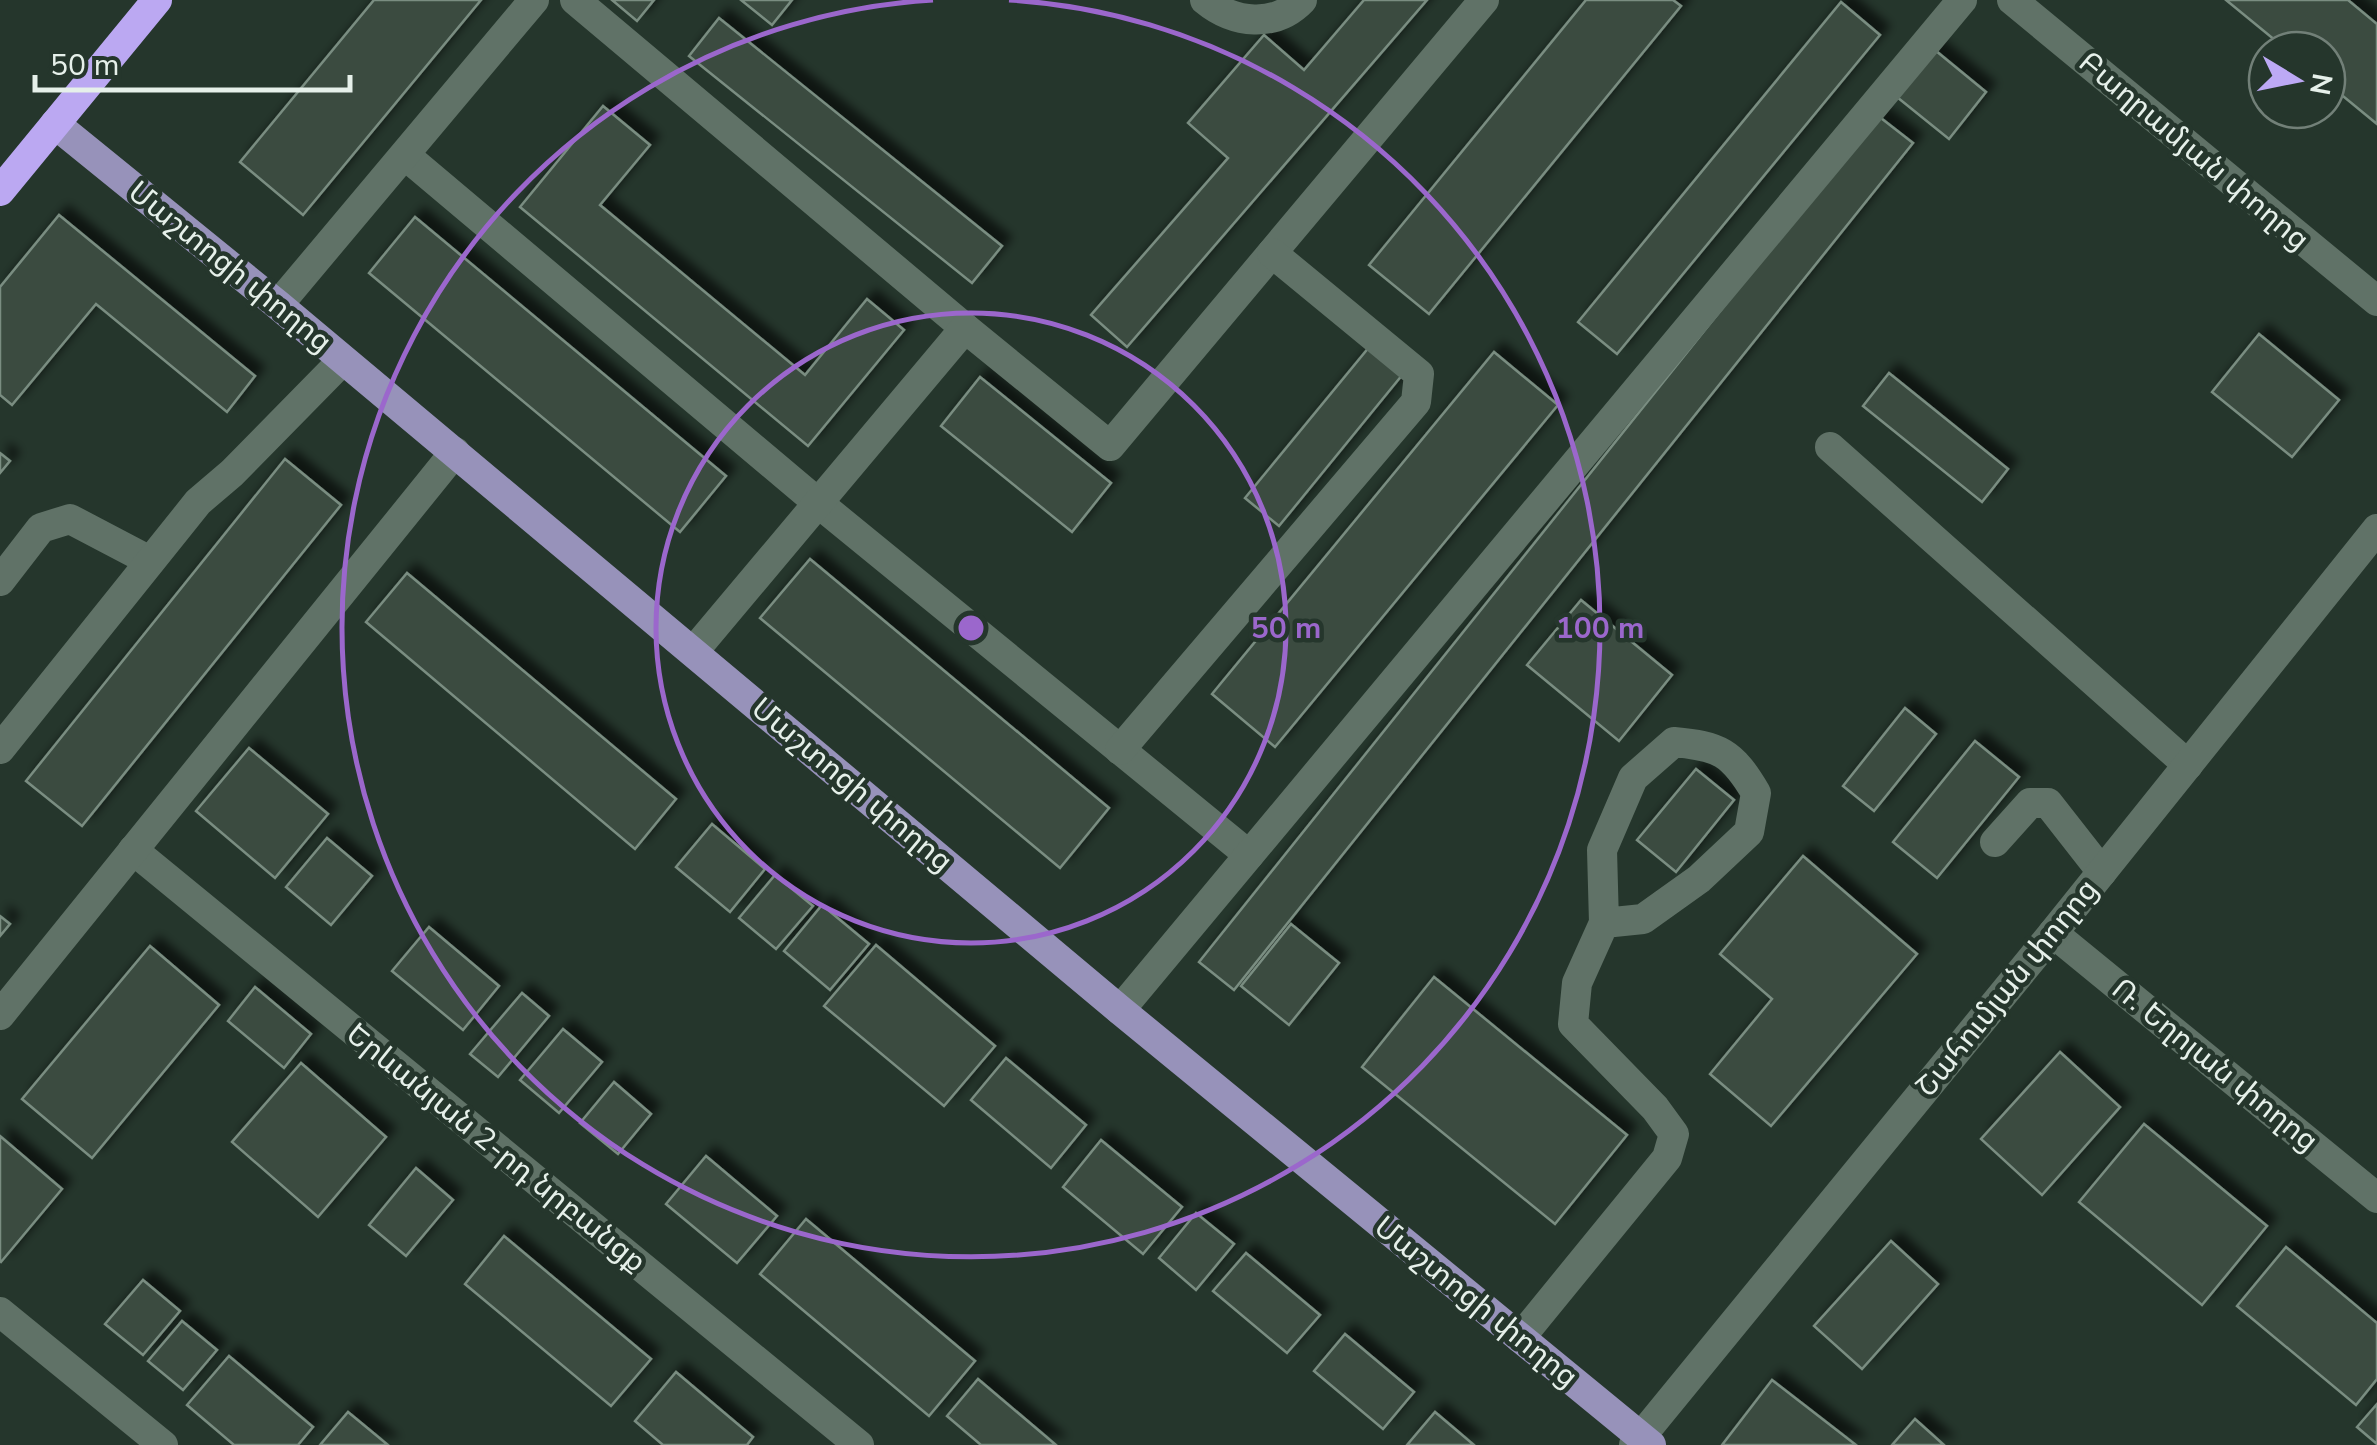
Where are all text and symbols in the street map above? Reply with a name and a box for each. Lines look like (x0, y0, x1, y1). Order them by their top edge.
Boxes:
scale bar (35, 30, 350, 92)
north arrow (2247, 30, 2347, 130)
street label: Բաղրամյան փողոց (2070, 42, 2318, 260)
text: 50 m (50, 45, 119, 86)
text: N (2300, 71, 2341, 98)
street label: Մաշտոցի փողոց (119, 172, 341, 362)
text: 50 m (1251, 608, 1321, 649)
text: 100 m (1556, 608, 1644, 649)
centre of rings (953, 610, 989, 646)
street label: Մաշտոցի փողոց (742, 688, 962, 882)
street label: Շահումյան փողոց (1906, 870, 2108, 1106)
street label: Ռ. Եղոյան փողոց (2103, 969, 2327, 1161)
street label: Երևանյան 2-րդ նրբանցք (337, 1014, 655, 1282)
street label: Մաշտոցի փողոց (1365, 1207, 1587, 1397)

